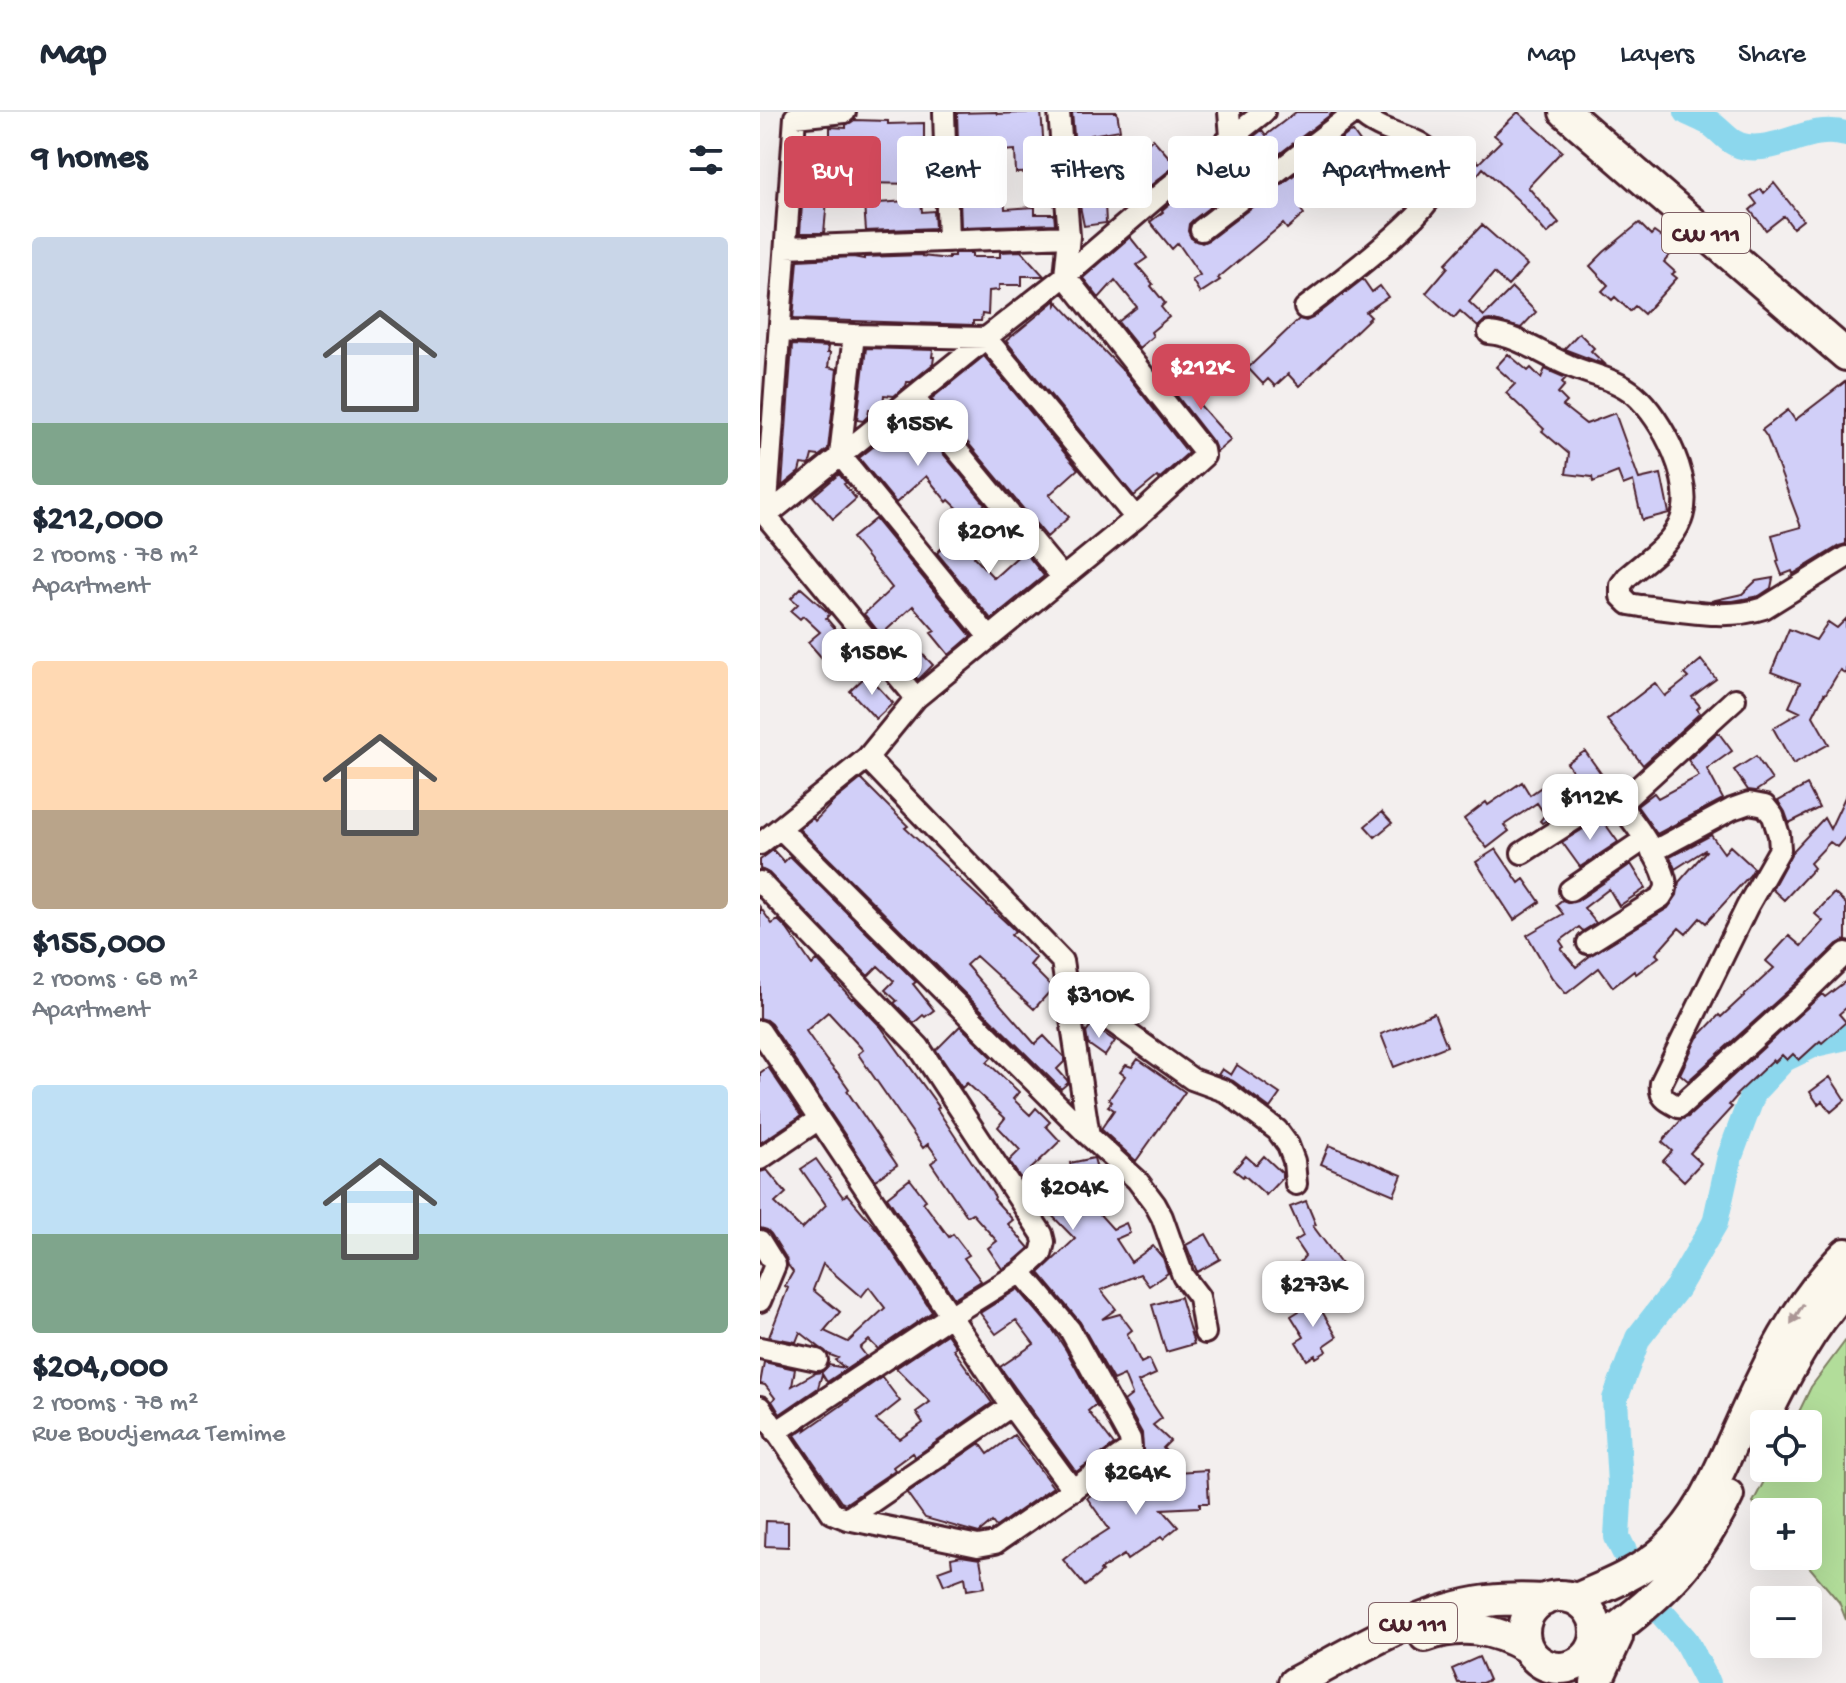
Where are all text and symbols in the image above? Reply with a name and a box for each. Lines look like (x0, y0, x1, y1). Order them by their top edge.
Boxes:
text: Map (40, 33, 106, 77)
text: Map (1527, 39, 1576, 72)
text: Layers (1620, 39, 1694, 72)
text: Share (1738, 39, 1806, 72)
chip: Buy (784, 136, 881, 208)
chip: Rent (897, 136, 1007, 208)
chip: Filters (1023, 136, 1152, 208)
chip: New (1168, 136, 1278, 208)
chip: Apartment (1294, 136, 1476, 208)
icon: filters (684, 138, 728, 182)
text: 9 homes (32, 140, 147, 180)
road number: CW 111 (1662, 213, 1750, 253)
icon: home (308, 289, 452, 433)
pin: $212K (1145, 344, 1257, 412)
text: $212K (1170, 354, 1232, 385)
pin: $155K (862, 400, 974, 468)
text: $155K (886, 410, 950, 441)
text: $212,000 (32, 501, 163, 541)
pin: $201K (933, 508, 1045, 576)
text: $201K (957, 518, 1021, 549)
text: 2 rooms · 78 m² (32, 541, 198, 572)
text: Apartment (32, 572, 149, 603)
pin: $158K (816, 629, 928, 697)
text: $158K (840, 639, 904, 670)
icon: home (308, 713, 452, 857)
pin: $112K (1534, 774, 1646, 842)
text: $112K (1560, 784, 1620, 815)
text: $155,000 (32, 925, 165, 965)
text: 2 rooms · 68 m² (32, 965, 198, 996)
pin: $310K (1043, 972, 1155, 1040)
text: $310K (1067, 982, 1131, 1013)
text: Apartment (32, 996, 149, 1027)
icon: home (308, 1137, 452, 1281)
pin: $204K (1017, 1164, 1129, 1232)
text: $204K (1040, 1174, 1106, 1205)
pin: $273K (1257, 1261, 1369, 1329)
text: $273K (1280, 1271, 1346, 1302)
one-way arrow (1790, 1303, 1805, 1326)
text: $204,000 (32, 1349, 168, 1389)
text: 2 rooms · 78 m² (32, 1389, 198, 1420)
map controls (1750, 1410, 1822, 1658)
button: locate (1750, 1410, 1822, 1482)
text: Rue Boudjemaa Temime (32, 1420, 286, 1451)
pin: $264K (1080, 1449, 1192, 1517)
text: $264K (1104, 1459, 1168, 1490)
button: + (1750, 1498, 1822, 1570)
button: − (1750, 1586, 1822, 1658)
road number: CW 111 (1369, 1603, 1457, 1643)

